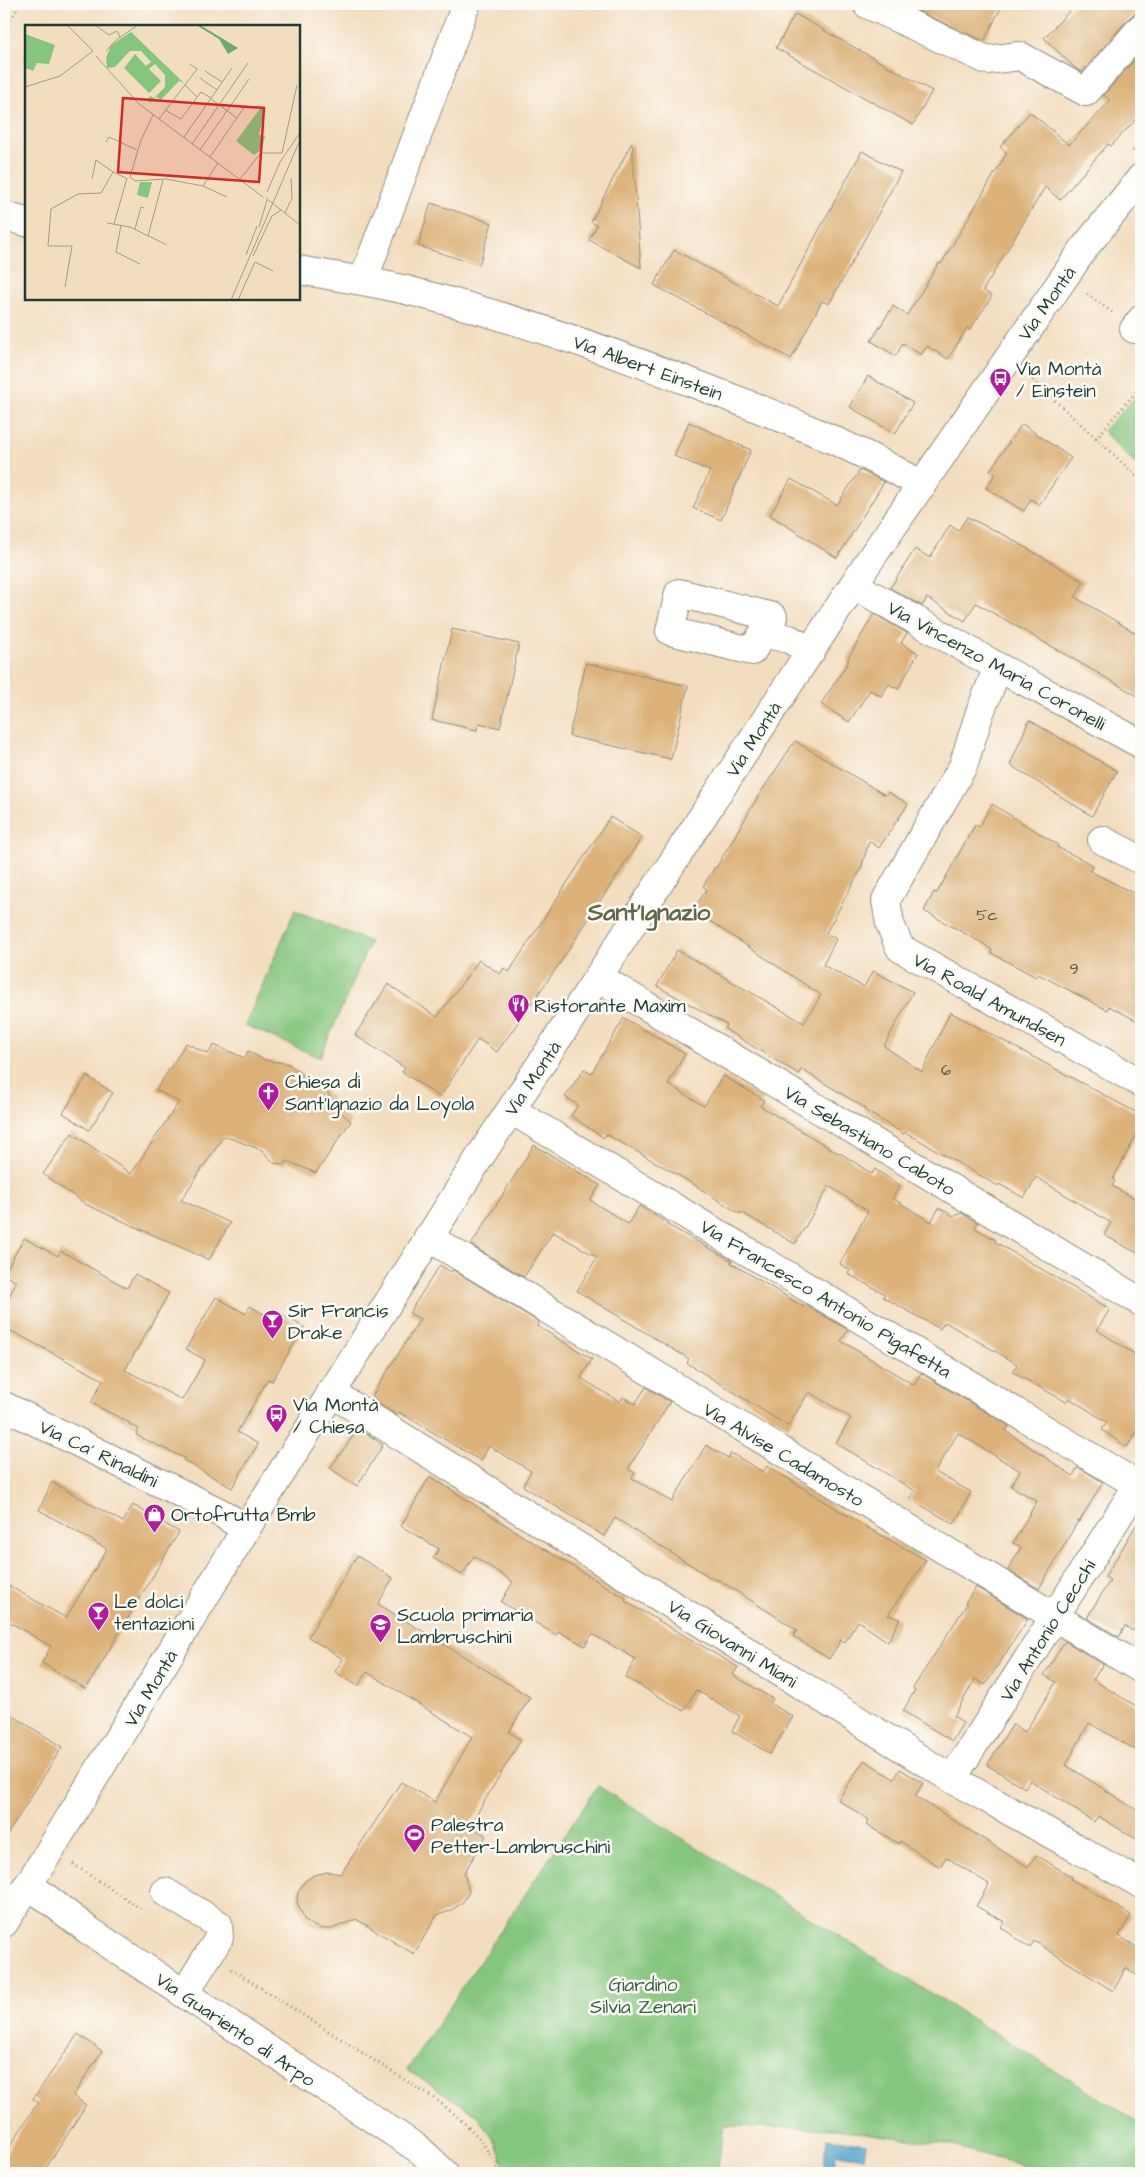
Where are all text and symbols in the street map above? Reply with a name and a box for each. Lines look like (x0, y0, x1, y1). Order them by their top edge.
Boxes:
inset map (25, 25, 300, 300)
street label: Via Montà (1012, 261, 1083, 347)
street label: Via Albert Einstein (569, 329, 726, 408)
place label: Via Montà / Einstein (1016, 356, 1102, 405)
bus stop icon: Via Montà / Einstein (988, 367, 1012, 398)
street label: Via Vincenzo Maria Coronelli (882, 595, 1110, 738)
street label: Via Montà (720, 696, 789, 783)
district label: Sant'Ignazio (587, 896, 711, 931)
house number: 5c (976, 904, 998, 926)
street label: Via Roald Amundsen (908, 947, 1071, 1054)
house number: 9 (1069, 958, 1079, 980)
restaurant icon: Ristorante Maxim (506, 993, 530, 1024)
place label: Ristorante Maxim (534, 993, 686, 1020)
street label: Via Montà (498, 1036, 568, 1122)
house number: 6 (941, 1059, 951, 1081)
place label: Chiesa di Sant'Ignazio da Loyola (285, 1069, 475, 1119)
street label: Via Sebastiano Caboto (779, 1079, 960, 1203)
church icon: Chiesa di Sant'Ignazio da Loyola (257, 1080, 281, 1111)
street label: Via Francesco Antonio Pigafetta (694, 1213, 956, 1386)
place label: Sir Francis Drake (288, 1298, 388, 1347)
bar icon: Sir Francis Drake (260, 1309, 284, 1340)
place label: Via Montà / Chiesa (293, 1392, 379, 1441)
street label: Via Alvise Cadamosto (698, 1397, 869, 1514)
bus stop icon: Via Montà / Chiesa (265, 1403, 289, 1434)
street label: Via Ca' Rinaldini (34, 1414, 163, 1495)
shop icon: Ortofrutta Bmb (143, 1502, 167, 1533)
place label: Ortofrutta Bmb (171, 1502, 316, 1529)
street label: Via Antonio Cecchi (994, 1554, 1103, 1707)
place label: Le dolci tentazioni (114, 1589, 194, 1638)
street label: Via Giovanni Miani (662, 1593, 802, 1695)
bar icon: Le dolci tentazioni (86, 1600, 110, 1631)
place label: Scuola primaria Lambruschini (397, 1602, 534, 1651)
school or university icon: Scuola primaria Lambruschini (369, 1613, 393, 1644)
street label: Via Montà (118, 1645, 185, 1732)
place label: Palestra Petter-Lambruschini (431, 1812, 610, 1861)
sports icon: Palestra Petter-Lambruschini (403, 1823, 427, 1854)
street label: Via Guariento di Arpo (150, 1967, 321, 2094)
park label: Giardino Silvia Zenari (590, 1972, 696, 2021)

